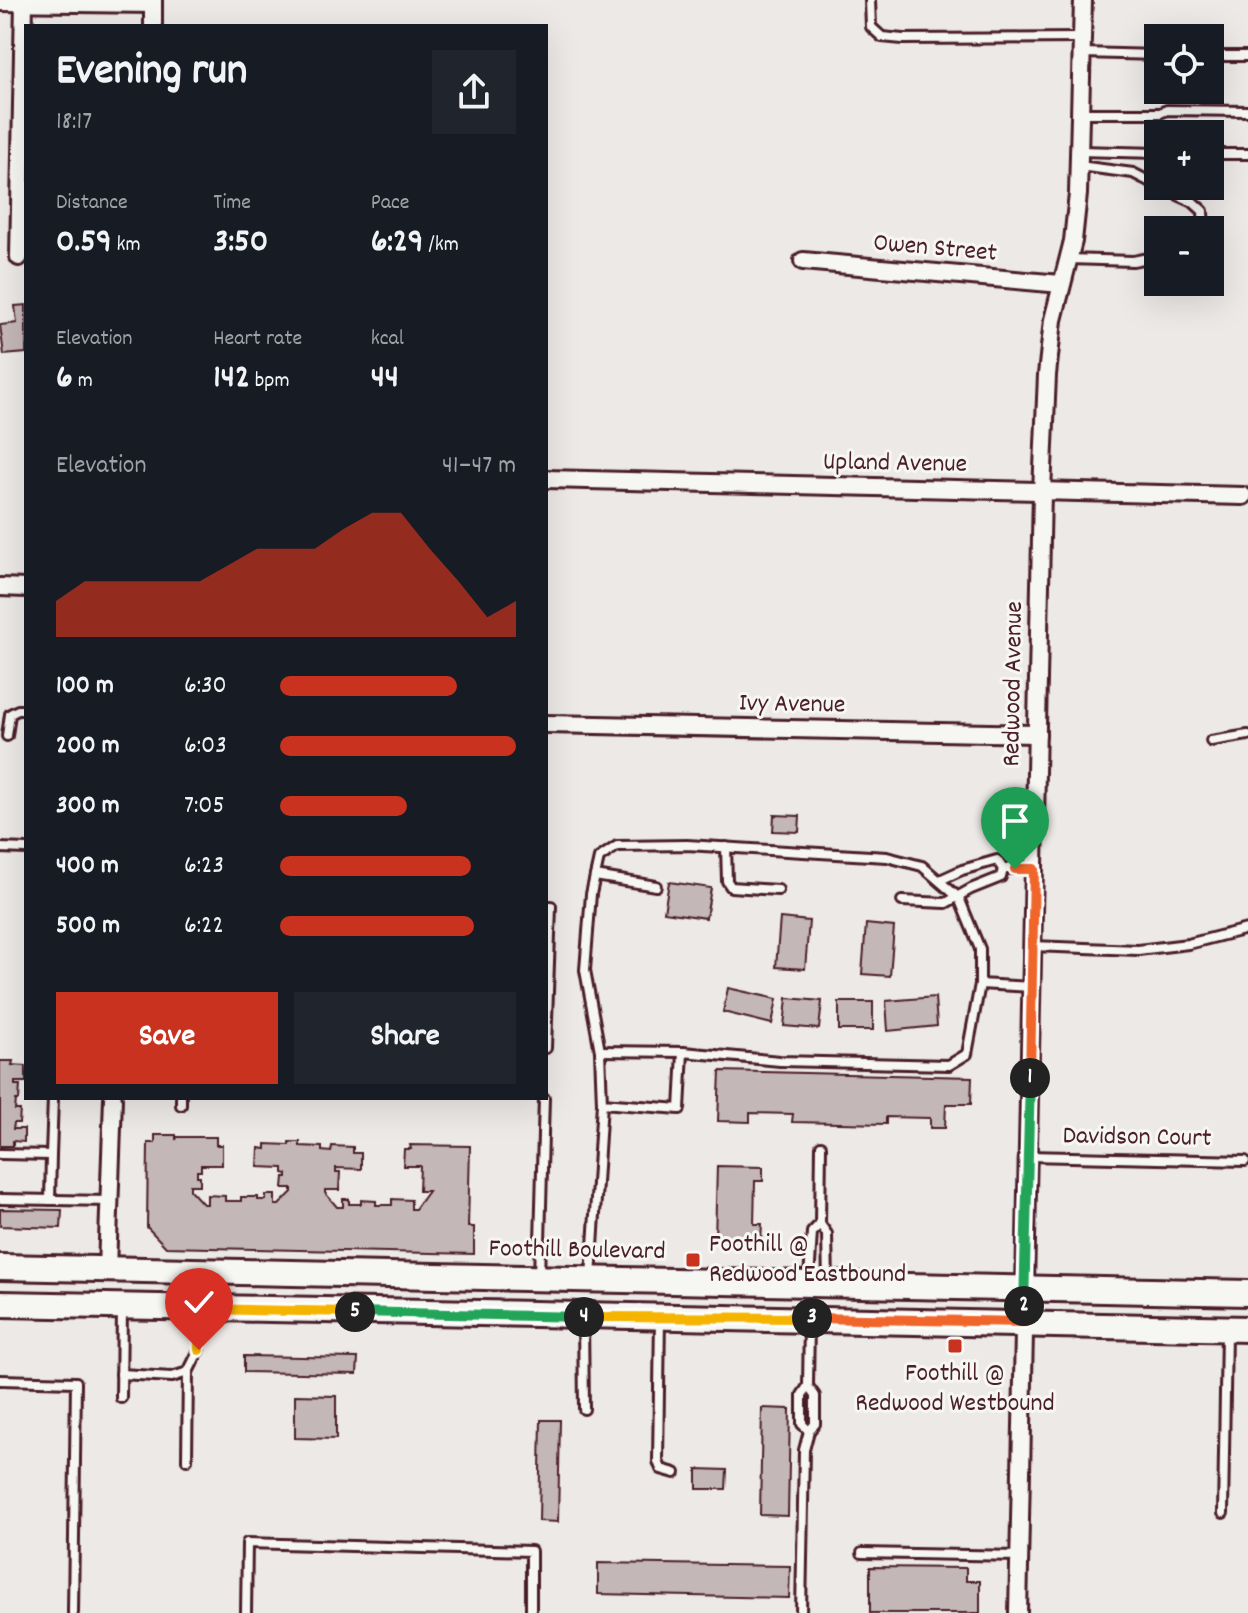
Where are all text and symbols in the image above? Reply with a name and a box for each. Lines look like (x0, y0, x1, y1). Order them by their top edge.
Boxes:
map controls (1144, 24, 1224, 296)
button: locate (1144, 24, 1224, 104)
text: Evening run (56, 42, 247, 105)
button: share (432, 50, 516, 134)
text: 18:17 (56, 104, 92, 141)
button: + (1144, 120, 1224, 200)
text: Distance (56, 188, 128, 219)
text: Time (213, 188, 251, 219)
text: Pace (371, 188, 410, 219)
button: − (1144, 216, 1224, 296)
text: 0.59 (56, 219, 112, 268)
text: 3:50 (213, 219, 268, 268)
text: 6:29 (371, 219, 423, 268)
street label: Owen Street (871, 225, 999, 273)
text: km (112, 230, 141, 261)
text: /km (423, 230, 459, 261)
text: Elevation (56, 324, 133, 355)
text: Heart rate (213, 324, 302, 355)
text: kcal (371, 324, 404, 355)
text: 6 (56, 355, 73, 404)
text: 142 (213, 355, 250, 404)
text: 44 (371, 355, 399, 404)
text: m (73, 366, 93, 397)
text: bpm (250, 366, 290, 397)
street label: Upland Avenue (823, 444, 967, 484)
text: Elevation (56, 448, 146, 485)
text: 41–47 m (442, 448, 516, 485)
street label: Redwood Avenue (994, 601, 1034, 767)
text: 100 m (56, 668, 114, 705)
text: 6:30 (184, 668, 227, 705)
street label: Ivy Avenue (738, 686, 846, 724)
text: 200 m (56, 728, 120, 765)
text: 6:03 (184, 728, 227, 765)
pin (981, 787, 1049, 869)
text: 300 m (56, 788, 120, 825)
text: 7:05 (184, 788, 224, 825)
icon: arrive (993, 799, 1037, 843)
text: 400 m (56, 848, 119, 885)
text: 6:23 (184, 848, 224, 885)
text: 500 m (56, 908, 120, 945)
text: 6:22 (184, 908, 224, 945)
button: Save (56, 992, 278, 1084)
button: Share (294, 992, 516, 1084)
pin: 1 (1010, 1058, 1050, 1098)
text: 1 (1028, 1062, 1032, 1093)
street label: Davidson Court (1062, 1118, 1212, 1158)
place label: Foothill @ Redwood Eastbound (709, 1227, 906, 1294)
street label: Foothill Boulevard (488, 1231, 666, 1271)
marker: Foothill @ Redwood Eastbound (684, 1251, 702, 1269)
pin (165, 1268, 233, 1350)
icon: check (177, 1280, 221, 1324)
pin: 2 (1004, 1286, 1044, 1326)
text: 2 (1019, 1290, 1029, 1321)
pin: 5 (335, 1292, 375, 1332)
text: 5 (350, 1296, 360, 1327)
pin: 4 (564, 1297, 604, 1337)
pin: 3 (792, 1298, 832, 1338)
text: 4 (579, 1301, 589, 1332)
text: 3 (807, 1302, 817, 1333)
marker: Foothill @ Redwood Westbound (946, 1337, 964, 1355)
place label: Foothill @ Redwood Westbound (855, 1356, 1055, 1423)

